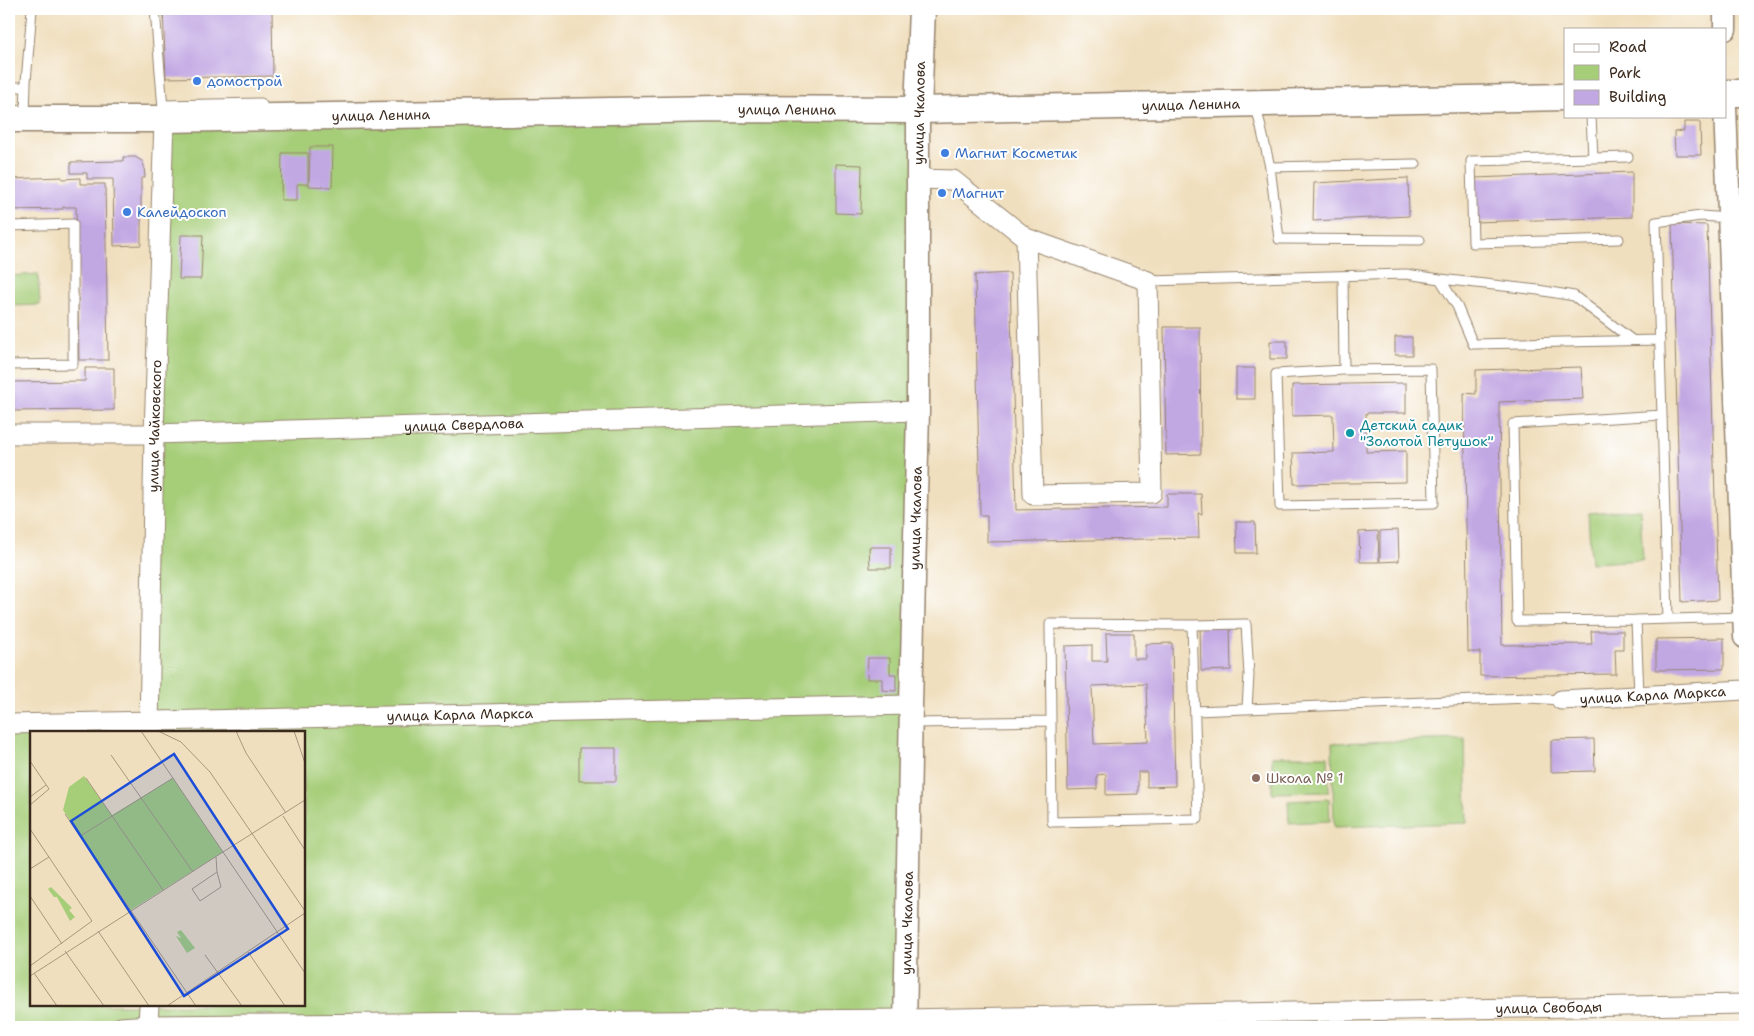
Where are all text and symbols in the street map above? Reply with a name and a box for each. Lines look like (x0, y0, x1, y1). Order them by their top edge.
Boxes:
legend (1564, 28, 1726, 118)
text: Road (1609, 37, 1647, 57)
street label: улица Чкалова (909, 61, 929, 165)
text: Park (1609, 63, 1641, 83)
place label: домострой (207, 72, 282, 90)
marker: домострой (191, 75, 203, 87)
text: Building (1609, 87, 1666, 107)
street label: улица Ленина (1141, 95, 1240, 115)
street label: улица Ленина (738, 100, 836, 119)
street label: улица Ленина (332, 105, 431, 125)
place label: Магнит Косметик (955, 144, 1078, 162)
marker: Магнит Косметик (939, 147, 951, 159)
place label: Магнит (952, 184, 1005, 202)
marker: Магнит (936, 187, 948, 199)
place label: Калейдоскоп (137, 203, 227, 221)
marker: Калейдоскоп (121, 206, 133, 218)
street label: улица Чайковского (144, 359, 165, 493)
street label: улица Свердлова (404, 414, 524, 435)
place label: Детский садик "Золотой Петушок" (1360, 416, 1494, 450)
marker: Детский садик "Золотой Петушок" (1344, 427, 1356, 439)
street label: улица Чкалова (905, 466, 926, 570)
street label: улица Карла Маркса (1579, 682, 1727, 708)
street label: улица Карла Маркса (386, 704, 534, 725)
inset map (30, 731, 305, 1006)
place label: Школа № 1 (1266, 769, 1344, 787)
marker: Школа № 1 (1250, 772, 1262, 784)
street label: улица Чкалова (897, 871, 917, 975)
street label: улица Свободы (1495, 998, 1602, 1017)

